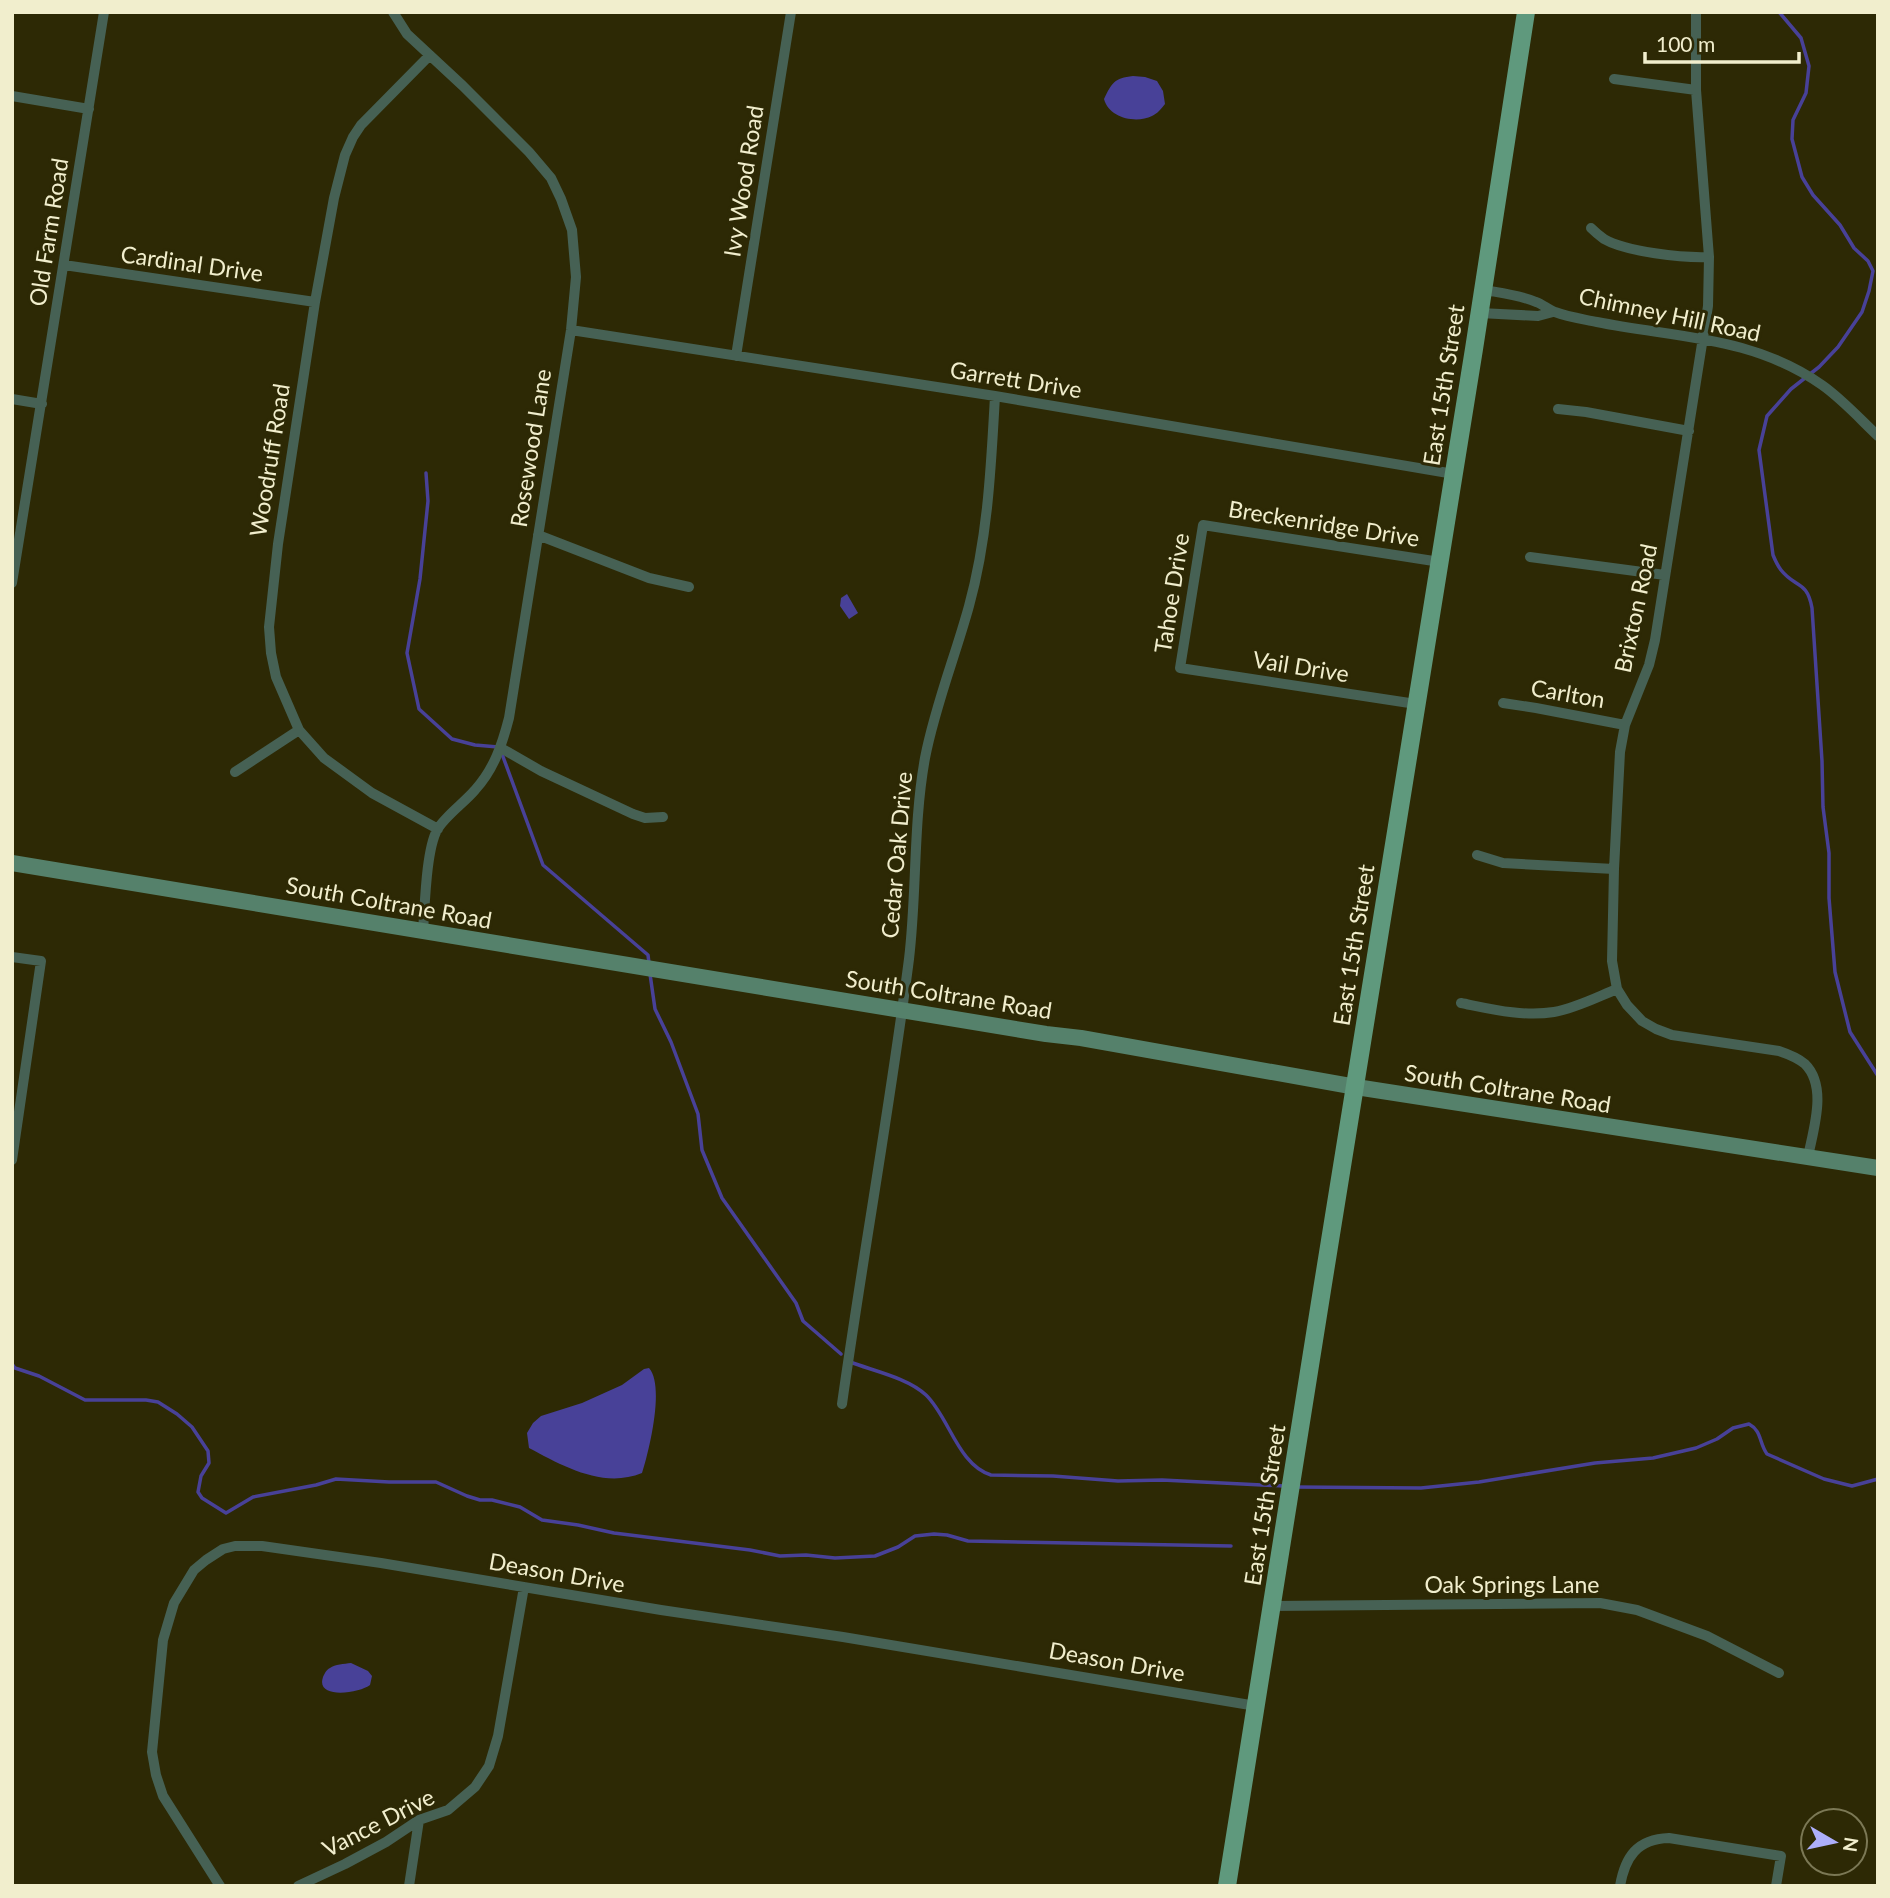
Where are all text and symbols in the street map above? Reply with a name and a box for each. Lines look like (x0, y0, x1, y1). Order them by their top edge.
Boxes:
scale bar (1645, 21, 1799, 65)
text: 100 m (1656, 31, 1715, 56)
street label: Ivy Wood Road (717, 103, 769, 259)
street label: Old Farm Road (22, 156, 74, 308)
street label: Cardinal Drive (119, 239, 265, 287)
street label: Chimney Hill Road (1577, 281, 1763, 347)
street label: East 15th Street (1416, 302, 1470, 468)
street label: Garrett Drive (948, 355, 1084, 403)
street label: Rosewood Lane (504, 367, 556, 529)
street label: Woodruff Road (243, 382, 295, 538)
street label: Breckenridge Drive (1226, 494, 1422, 552)
street label: Tahoe Drive (1148, 531, 1194, 655)
street label: Brixton Road (1608, 541, 1662, 675)
street label: Vail Drive (1251, 645, 1351, 687)
street label: Carlton (1529, 673, 1607, 713)
street label: Cedar Oak Drive (875, 770, 917, 940)
street label: East 15th Street (1326, 862, 1380, 1028)
street label: South Coltrane Road (284, 870, 494, 934)
street label: South Coltrane Road (844, 964, 1054, 1024)
street label: South Coltrane Road (1403, 1058, 1613, 1118)
street label: East 15th Street (1237, 1422, 1291, 1588)
street label: Deason Drive (487, 1546, 627, 1598)
street label: Oak Springs Lane (1425, 1570, 1599, 1598)
street label: Deason Drive (1047, 1635, 1187, 1687)
street label: Vance Drive (317, 1782, 439, 1862)
north arrow (1799, 1807, 1869, 1877)
text: N (1839, 1836, 1864, 1854)

